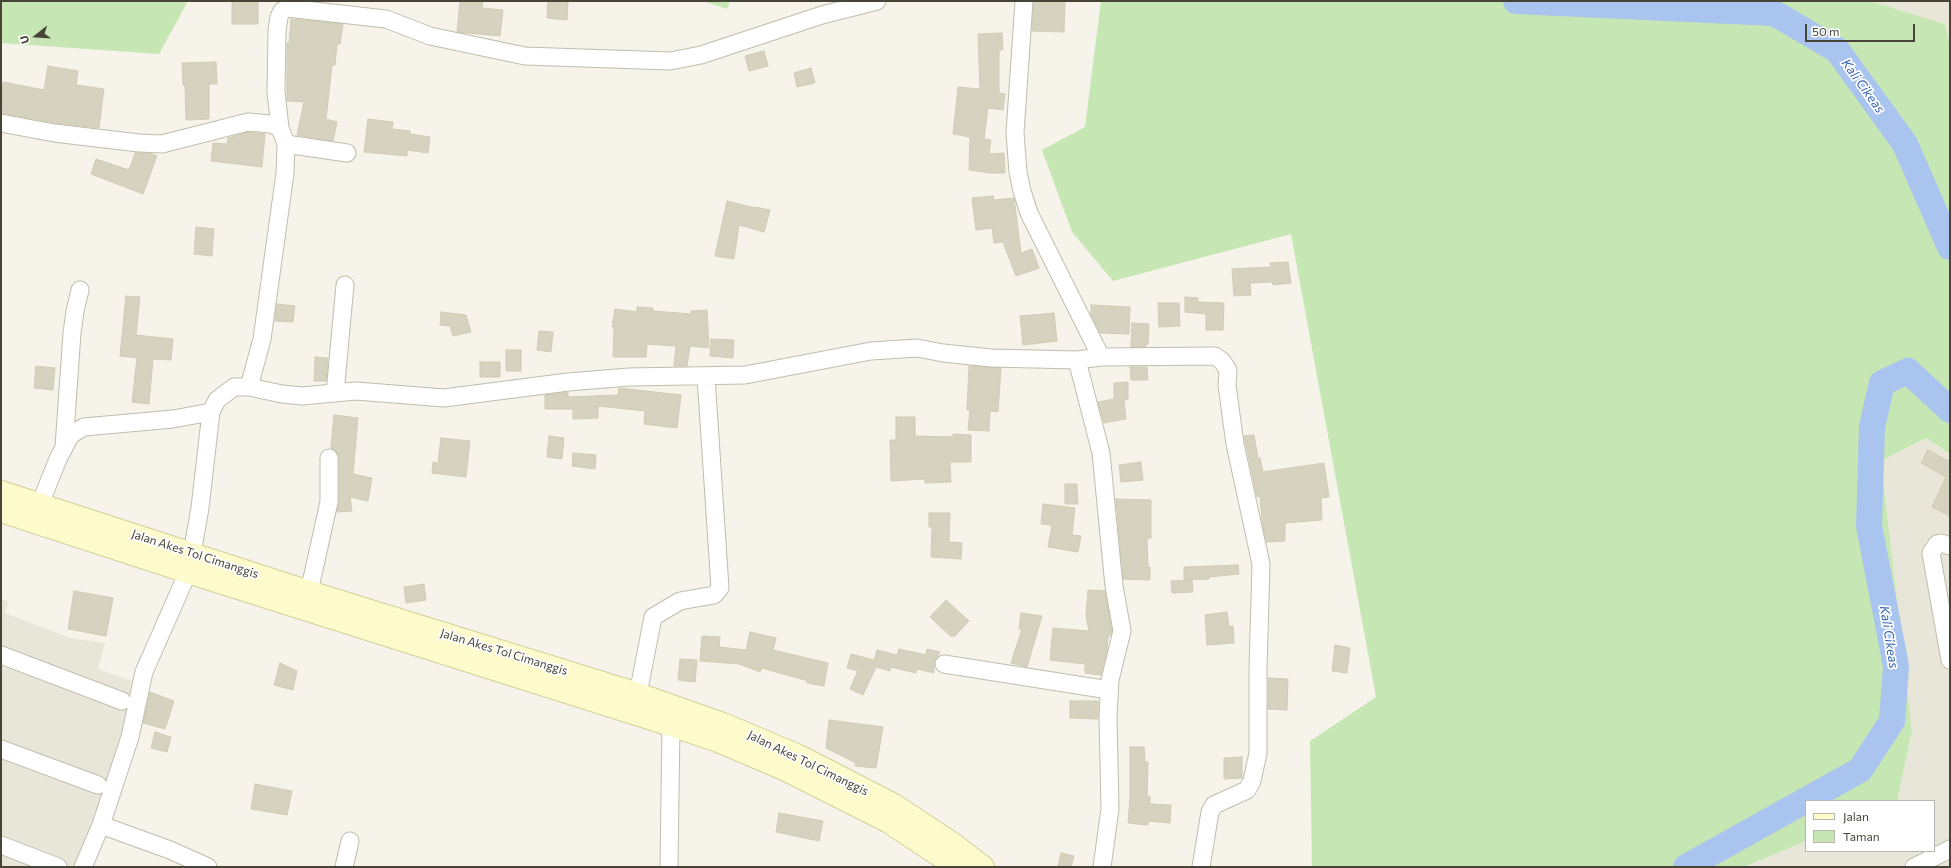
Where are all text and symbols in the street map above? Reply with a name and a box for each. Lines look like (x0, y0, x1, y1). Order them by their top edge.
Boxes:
north arrow (16, 16, 56, 56)
scale bar (1807, 16, 1917, 42)
text: 50 m (1812, 24, 1840, 38)
text: U (17, 34, 31, 45)
water label: Kali Cikeas (1838, 56, 1888, 116)
street label: Jalan Akes Tol Cimanggis (130, 527, 260, 581)
water label: Kali Cikeas (1876, 605, 1902, 669)
street label: Jalan Akes Tol Cimanggis (438, 626, 570, 678)
street label: Jalan Akes Tol Cimanggis (745, 727, 871, 799)
legend (1805, 800, 1935, 852)
text: Jalan (1843, 809, 1869, 823)
text: Taman (1843, 829, 1880, 843)

